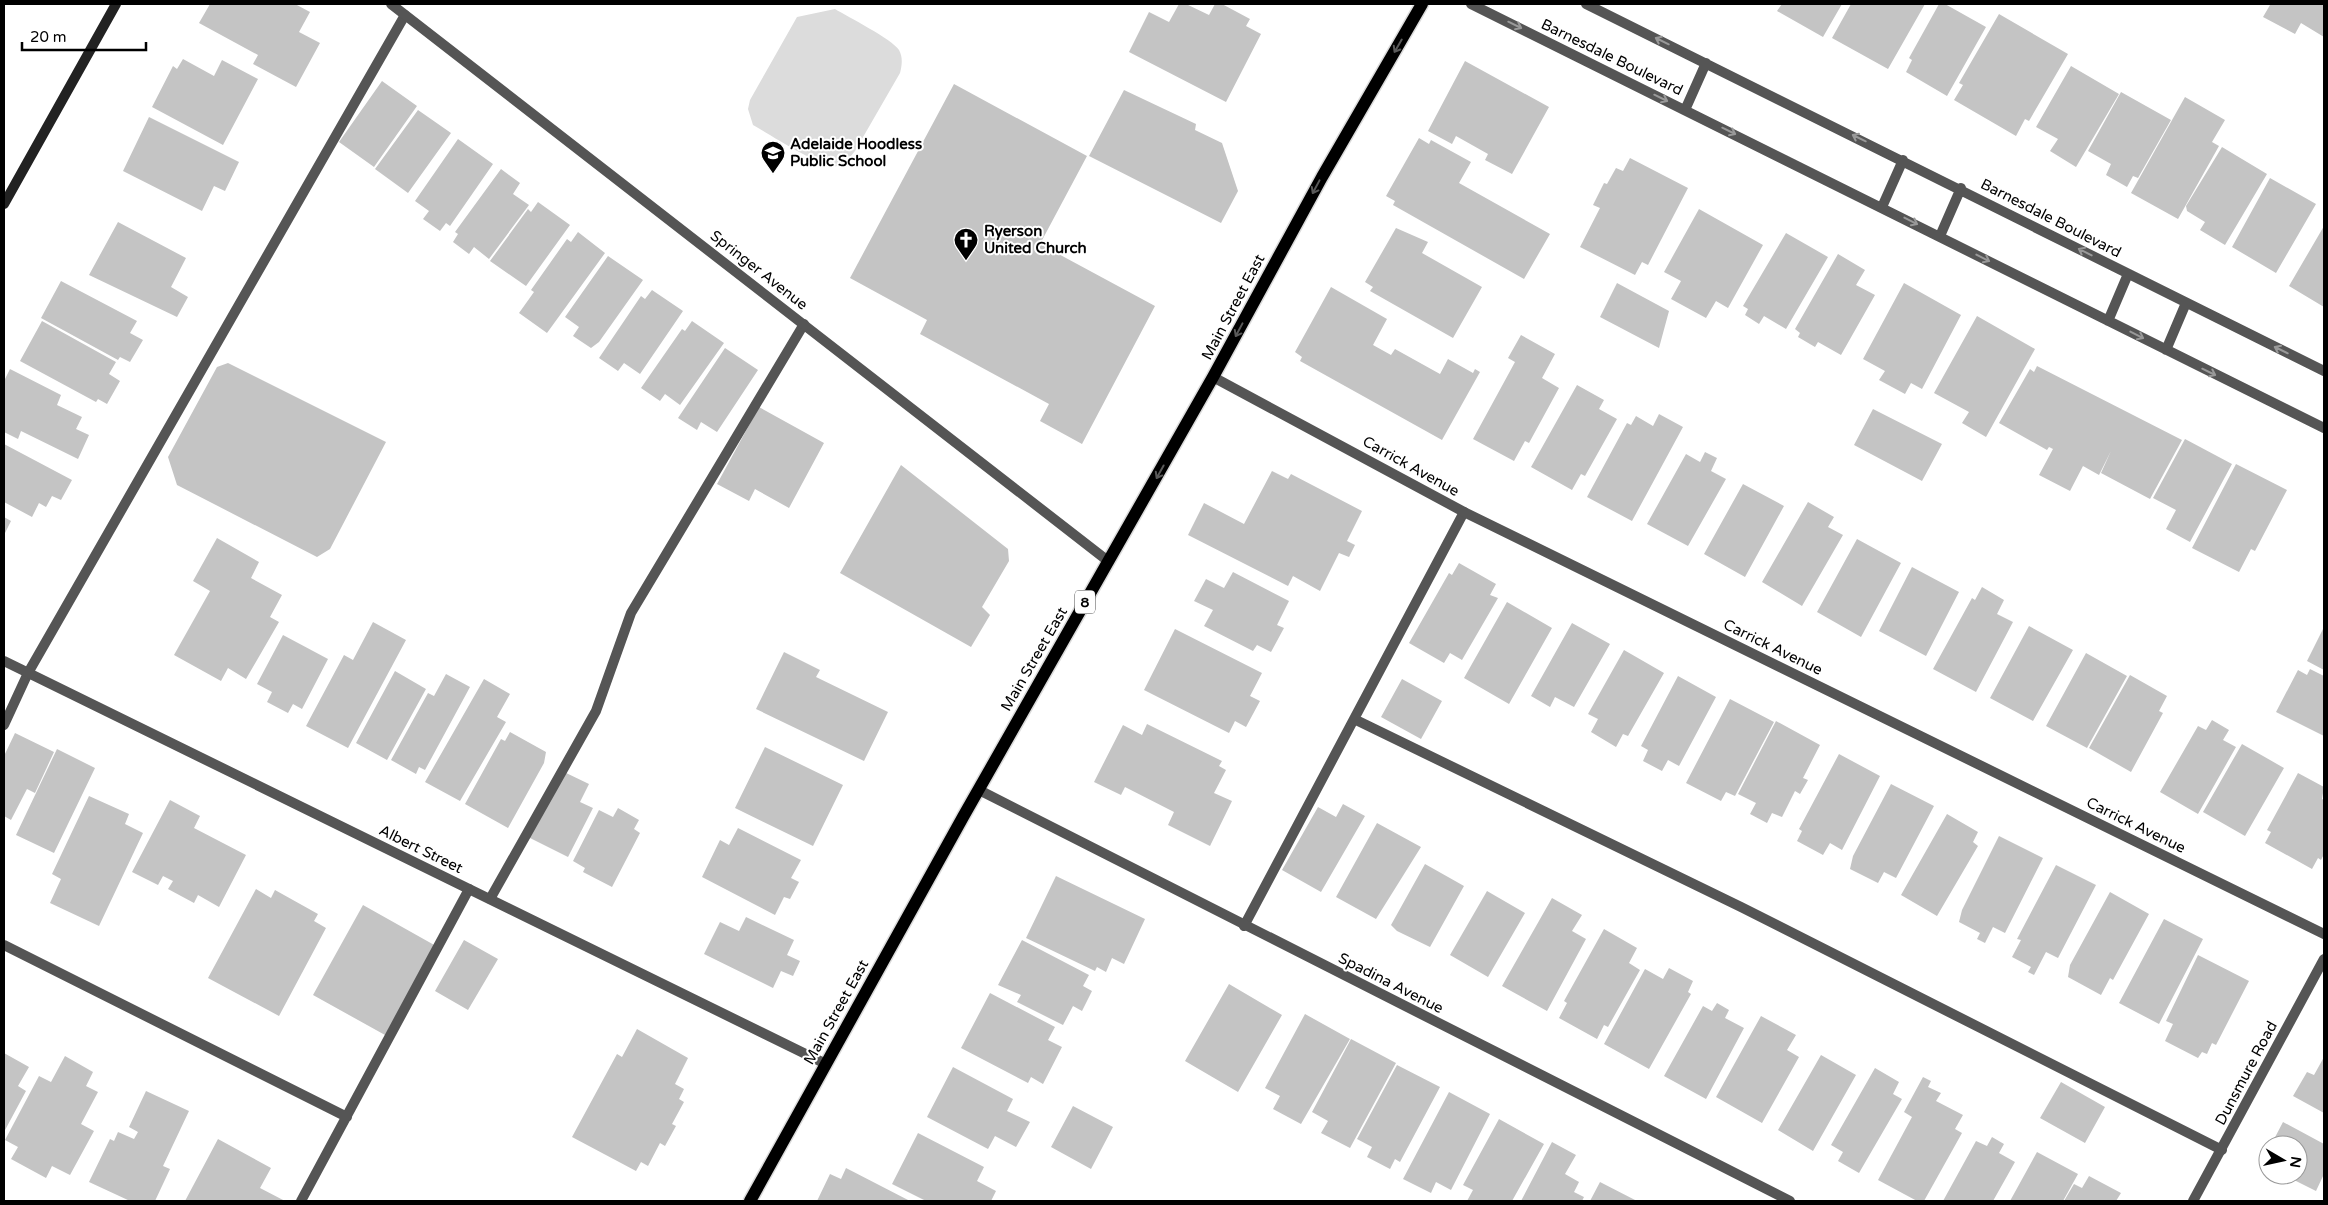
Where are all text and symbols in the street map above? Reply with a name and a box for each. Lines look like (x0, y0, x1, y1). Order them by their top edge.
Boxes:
street label: Barnesdale Boulevard (1538, 15, 1686, 99)
scale bar (22, 20, 146, 52)
one-way arrow (1507, 21, 1522, 30)
text: 20 m (30, 28, 67, 46)
one-way arrow (1655, 36, 1670, 45)
one-way arrow (1392, 38, 1402, 53)
one-way arrow (1653, 93, 1668, 103)
one-way arrow (1721, 127, 1736, 136)
one-way arrow (1852, 133, 1867, 143)
place label: Adelaide Hoodless Public School (790, 135, 922, 170)
school or university icon: Adelaide Hoodless Public School (760, 140, 786, 174)
street label: Barnesdale Boulevard (1978, 175, 2124, 261)
one-way arrow (1311, 179, 1321, 194)
one-way arrow (1903, 217, 1918, 226)
place label: Ryerson United Church (984, 222, 1087, 257)
street label: Springer Avenue (707, 226, 811, 314)
church icon: Ryerson United Church (953, 227, 979, 261)
one-way arrow (2078, 247, 2093, 256)
street label: Main Street East (1198, 251, 1269, 363)
one-way arrow (1976, 253, 1991, 263)
one-way arrow (1234, 322, 1244, 337)
one-way arrow (2129, 331, 2144, 340)
one-way arrow (2273, 345, 2288, 355)
one-way arrow (2202, 367, 2217, 377)
street label: Carrick Avenue (1359, 432, 1463, 500)
one-way arrow (1154, 464, 1164, 478)
road number: 8 (1075, 590, 1095, 614)
street label: Main Street East (997, 604, 1071, 714)
street label: Carrick Avenue (1721, 615, 1825, 679)
street label: Carrick Avenue (2084, 793, 2188, 857)
street label: Albert Street (376, 821, 466, 877)
street label: Spadina Avenue (1336, 949, 1446, 1017)
street label: Main Street East (800, 956, 872, 1068)
street label: Dunsmure Road (2211, 1018, 2281, 1128)
north arrow (2258, 1135, 2308, 1185)
text: N (2286, 1155, 2305, 1169)

